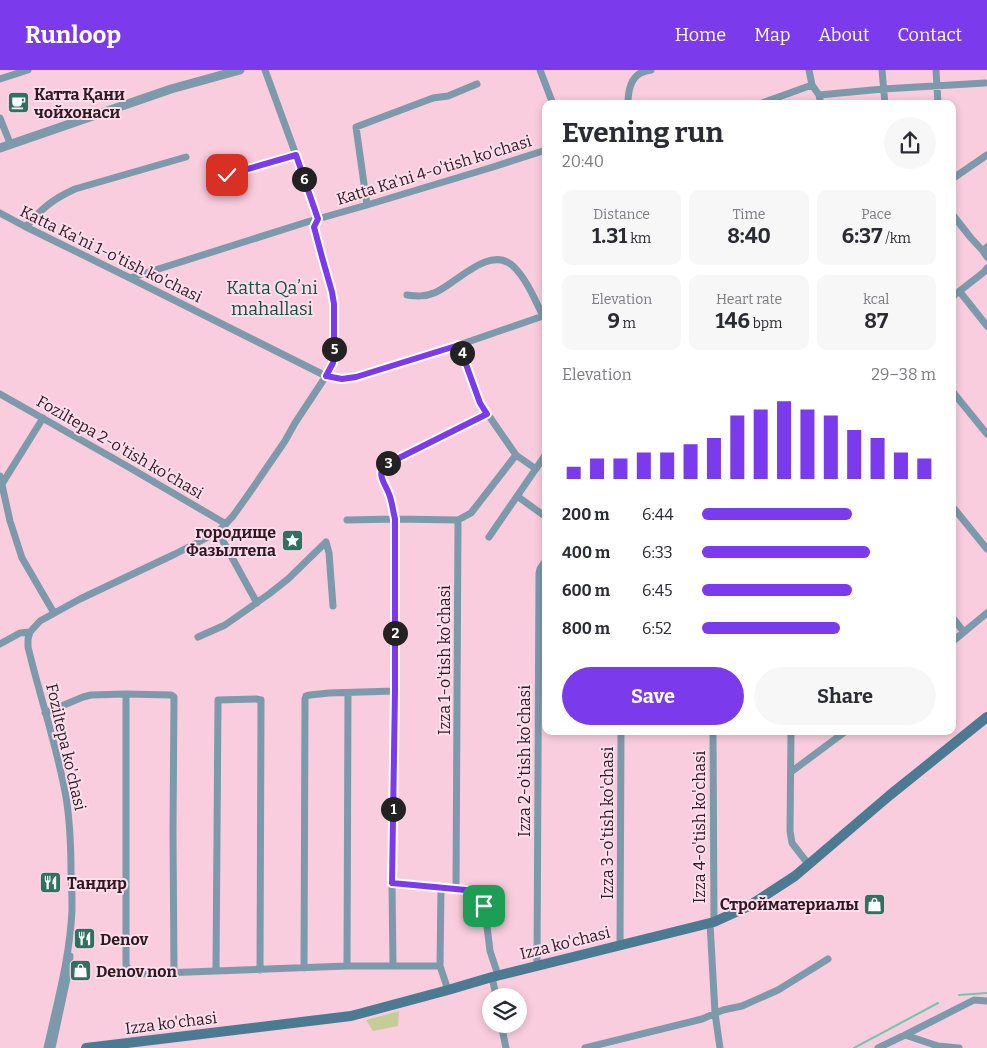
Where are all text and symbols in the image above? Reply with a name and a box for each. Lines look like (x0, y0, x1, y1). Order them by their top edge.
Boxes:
text: Runloop (25, 21, 121, 49)
text: Home (675, 24, 726, 46)
text: Map (754, 24, 790, 46)
text: About (818, 24, 869, 46)
text: Contact (897, 24, 962, 46)
place label: Катта Қани чойхонаси (34, 85, 125, 122)
cafe icon: Катта Қани чойхонаси (6, 91, 30, 115)
text: Evening run (562, 116, 723, 149)
button: share (884, 117, 936, 169)
street label: Katta Ka'ni 4-o'tish ko'chasi (334, 131, 534, 209)
text: 20:40 (562, 152, 604, 171)
pin (206, 154, 248, 196)
icon: check (213, 161, 241, 189)
pin: 6 (292, 166, 316, 192)
text: 6 (300, 171, 309, 188)
street label: Katta Ka'ni 1-o'tish ko'chasi (17, 202, 205, 306)
text: Distance (593, 206, 650, 223)
text: Time (732, 206, 766, 223)
text: Pace (861, 206, 891, 223)
text: 1.31 (592, 223, 627, 249)
text: 8:40 (727, 223, 771, 249)
text: 6:37 (842, 223, 882, 249)
text: km (627, 230, 651, 247)
text: /km (882, 230, 911, 247)
district label: Katta Qaʼni mahallasi (226, 277, 318, 320)
text: Elevation (591, 291, 652, 308)
text: Heart rate (716, 291, 782, 308)
text: kcal (863, 291, 889, 308)
text: 9 (607, 308, 620, 334)
text: 146 (716, 308, 750, 334)
text: 87 (864, 308, 888, 334)
text: m (620, 315, 636, 332)
text: bpm (750, 315, 782, 332)
pin: 5 (322, 336, 346, 362)
pin: 4 (450, 340, 474, 366)
text: 5 (331, 341, 338, 358)
text: 4 (458, 345, 467, 362)
text: Elevation (562, 365, 632, 384)
text: 29–38 m (871, 365, 936, 384)
street label: Foziltepa 2-o'tish ko'chasi (33, 391, 207, 503)
pin: 3 (376, 450, 400, 476)
text: 3 (384, 455, 393, 472)
text: 200 m (562, 505, 609, 524)
text: 6:44 (642, 505, 674, 524)
place label: городище Фазылтепа (186, 523, 276, 560)
place icon: городище Фазылтепа (280, 529, 304, 553)
text: 400 m (562, 543, 610, 562)
text: 6:33 (642, 543, 673, 562)
text: 600 m (562, 581, 610, 600)
text: 6:45 (642, 581, 673, 600)
street label: Izza 1-o'tish ko'chasi (435, 585, 454, 735)
text: 800 m (562, 619, 610, 638)
text: 6:52 (642, 619, 672, 638)
pin: 2 (382, 620, 408, 646)
text: 2 (392, 625, 399, 642)
button: Save (562, 667, 744, 725)
button: Share (754, 667, 936, 725)
street label: Foziltepa ko'chasi (42, 682, 90, 813)
street label: Izza 2-o'tish ko'chasi (515, 685, 534, 837)
street label: Izza 3-o'tish ko'chasi (598, 747, 617, 899)
street label: Izza 4-o'tish ko'chasi (690, 750, 709, 903)
pin: 1 (380, 796, 406, 822)
text: 1 (390, 801, 397, 818)
restaurant icon: Тандир (39, 871, 63, 895)
place label: Тандир (67, 874, 127, 893)
pin (463, 885, 505, 927)
icon: arrive (470, 892, 498, 920)
shop icon: Стройматериалы (863, 892, 887, 916)
place label: Стройматериалы (720, 895, 859, 914)
street label: Izza ko'chasi (518, 923, 612, 963)
restaurant icon: Denov (72, 927, 96, 951)
place label: Denov (100, 930, 148, 949)
shop icon: Denov non (68, 959, 92, 983)
place label: Denov non (96, 962, 178, 981)
map controls (482, 988, 527, 1033)
button: layers (482, 988, 527, 1033)
street label: Izza ko'chasi (124, 1008, 218, 1038)

